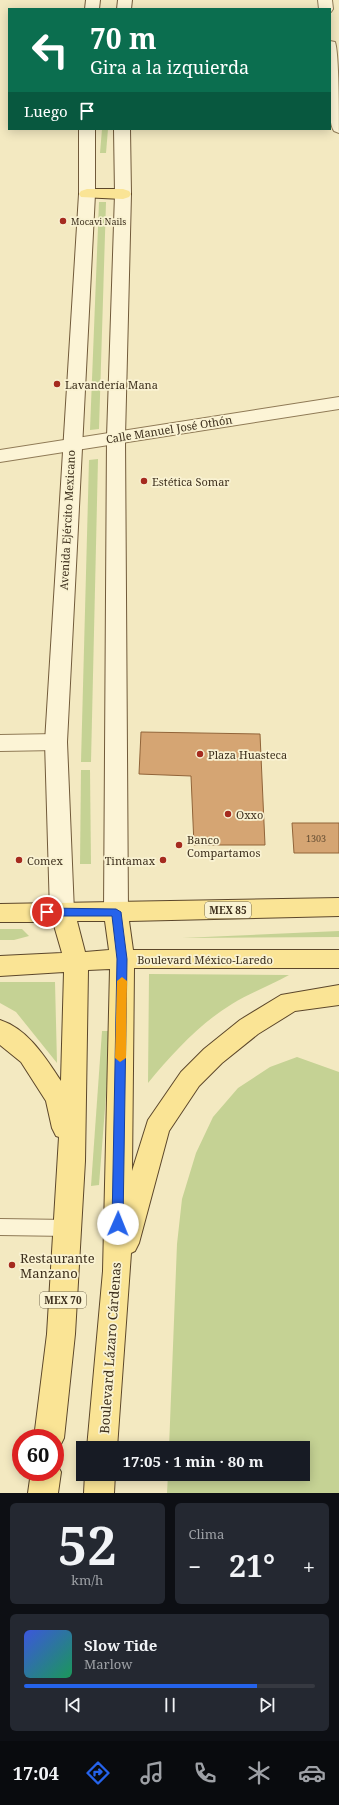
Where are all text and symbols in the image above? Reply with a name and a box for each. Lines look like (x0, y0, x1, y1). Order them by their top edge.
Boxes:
text: 70 m (90, 19, 157, 57)
icon: left (24, 24, 76, 76)
text: Gira a la izquierda (90, 55, 249, 79)
icon: arrive (76, 100, 98, 122)
text: Luego (24, 101, 68, 121)
place label: Mocavi Nails (71, 215, 126, 228)
marker: Mocavi Nails (58, 216, 68, 226)
place label: Lavandería Mana (65, 377, 158, 392)
marker: Lavandería Mana (52, 379, 62, 389)
street label: Calle Manuel José Othón (105, 412, 233, 446)
street label: Avenida Ejército Mexicano (56, 450, 78, 590)
place label: Estética Somar (152, 474, 230, 489)
marker: Estética Somar (139, 476, 149, 486)
place label: Plaza Huasteca (208, 747, 287, 762)
marker: Plaza Huasteca (195, 749, 205, 759)
place label: Oxxo (236, 807, 263, 822)
marker: Oxxo (223, 809, 233, 819)
place label: Banco Compartamos (187, 832, 260, 860)
house number: 1303 (306, 832, 326, 845)
marker: Banco Compartamos (174, 840, 184, 850)
place label: Comex (27, 853, 63, 868)
place label: Tintamax (105, 853, 156, 868)
marker: Comex (14, 855, 24, 865)
marker: Tintamax (158, 855, 168, 865)
pin (30, 895, 64, 929)
icon: arrive (36, 901, 58, 923)
road number: MEX 85 (205, 902, 251, 918)
street label: Boulevard México-Laredo (137, 952, 273, 967)
position arrow (97, 1203, 139, 1245)
place label: Restaurante Manzano (20, 1249, 95, 1282)
marker: Restaurante Manzano (7, 1260, 17, 1270)
street label: Boulevard Lázaro Cárdenas (95, 1262, 125, 1434)
road number: MEX 70 (40, 1292, 86, 1308)
speed limit sign: 60 (12, 1429, 64, 1481)
text: 17:05 · 1 min · 80 m (123, 1451, 263, 1471)
text: 52 (58, 1509, 117, 1580)
text: Clima (189, 1525, 224, 1543)
text: 21° (229, 1545, 275, 1586)
text: − (189, 1551, 201, 1581)
text: + (303, 1551, 315, 1581)
text: km/h (71, 1571, 103, 1589)
text: Slow Tide (84, 1635, 157, 1655)
text: Marlow (84, 1655, 132, 1673)
icon: previous (62, 1694, 84, 1716)
icon: pause (159, 1694, 181, 1716)
icon: next (256, 1694, 278, 1716)
icon: directions (84, 1759, 112, 1787)
icon: music (138, 1759, 166, 1787)
icon: phone (191, 1759, 219, 1787)
icon: climate (245, 1759, 273, 1787)
icon: car (298, 1759, 326, 1787)
text: 17:04 (13, 1761, 59, 1785)

